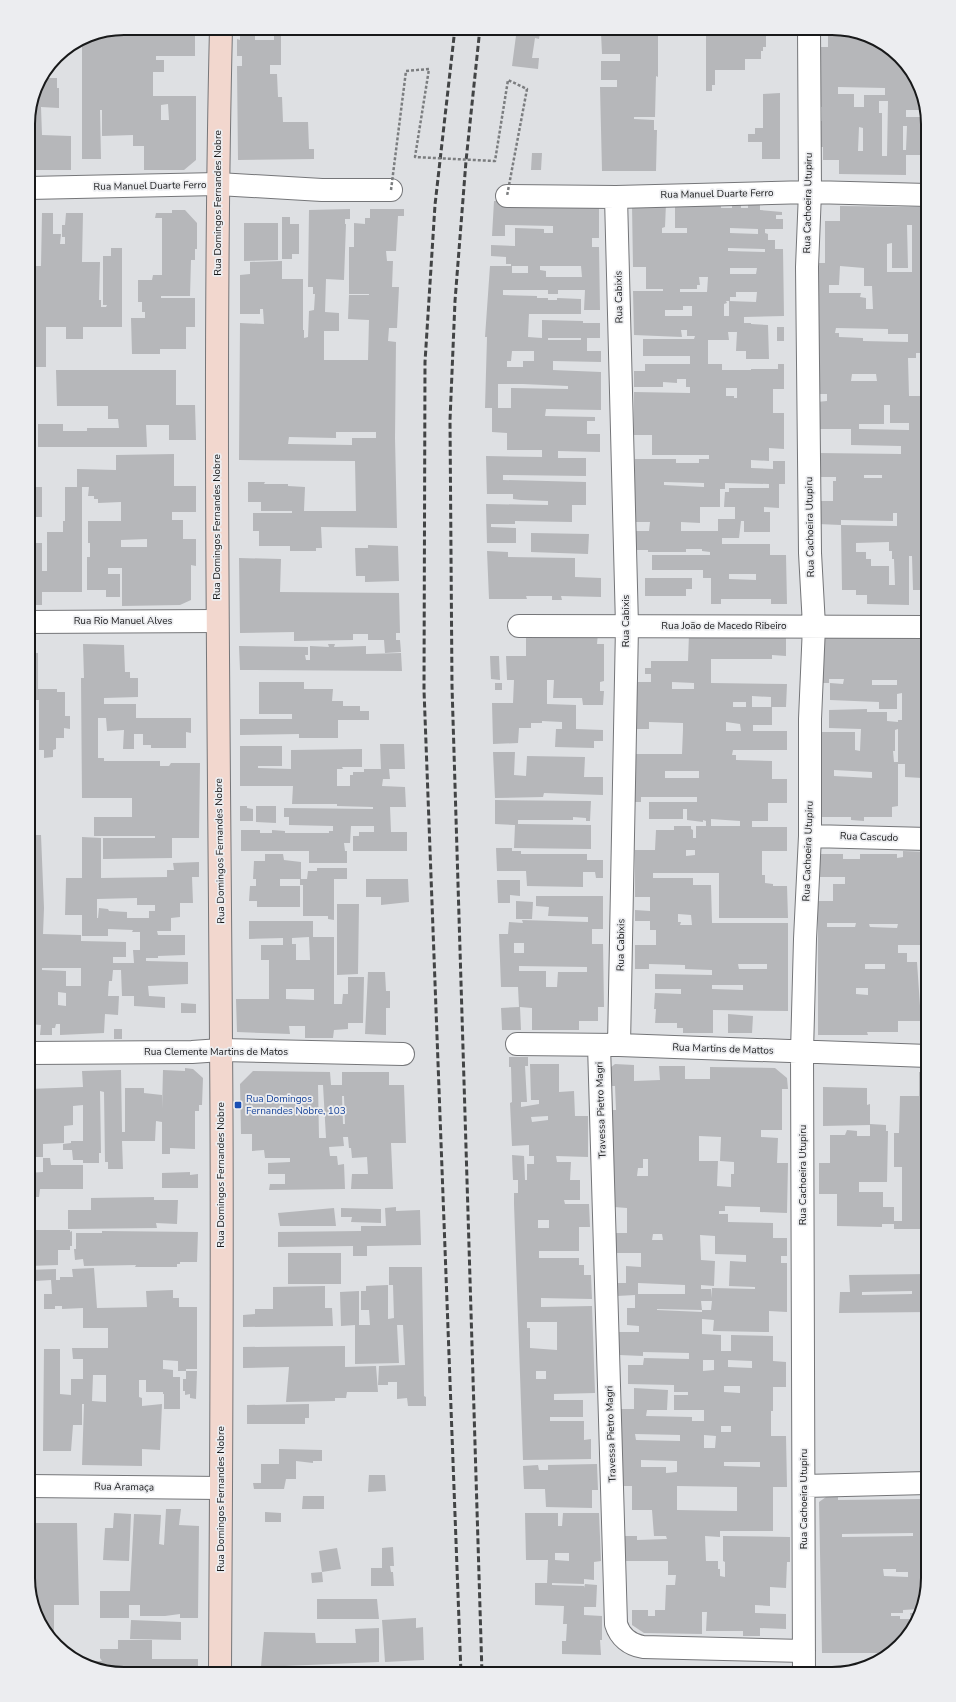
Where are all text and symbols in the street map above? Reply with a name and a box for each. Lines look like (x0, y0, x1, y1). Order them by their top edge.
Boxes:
street label: Rua Domingos Fernandes Nobre (211, 130, 225, 276)
street label: Rua Cachoeira Utupiru (800, 153, 816, 253)
street label: Rua Manuel Duarte Ferro (93, 178, 207, 194)
street label: Rua Manuel Duarte Ferro (660, 186, 774, 202)
street label: Rua Cabixis (612, 270, 626, 323)
street label: Rua Domingos Fernandes Nobre (210, 454, 224, 600)
street label: Rua Cachoeira Utupiru (802, 477, 818, 577)
street label: Rua Cabixis (619, 595, 633, 647)
street label: Rua Rio Manuel Alves (74, 614, 173, 628)
street label: Rua João de Macedo Ribeiro (661, 619, 787, 633)
street label: Rua Domingos Fernandes Nobre (212, 778, 228, 924)
street label: Rua Cachoeira Utupiru (799, 800, 817, 902)
street label: Rua Cascudo (840, 829, 899, 845)
street label: Rua Cabixis (614, 918, 628, 971)
street label: Rua Martins de Mattos (672, 1040, 774, 1058)
street label: Rua Clemente Martins de Matos (144, 1045, 288, 1059)
street label: Travessa Pietro Magri (592, 1061, 610, 1159)
place label: Rua Domingos Fernandes Nobre, 103 (246, 1092, 346, 1118)
marker: Rua Domingos Fernandes Nobre, 103 (233, 1100, 243, 1110)
street label: Rua Domingos Fernandes Nobre (214, 1102, 228, 1248)
street label: Rua Cachoeira Utupiru (796, 1125, 810, 1225)
street label: Travessa Pietro Magri (602, 1385, 620, 1483)
street label: Rua Domingos Fernandes Nobre (214, 1426, 228, 1572)
street label: Rua Cachoeira Utupiru (797, 1449, 811, 1549)
street label: Rua Aramaça (94, 1479, 154, 1495)

